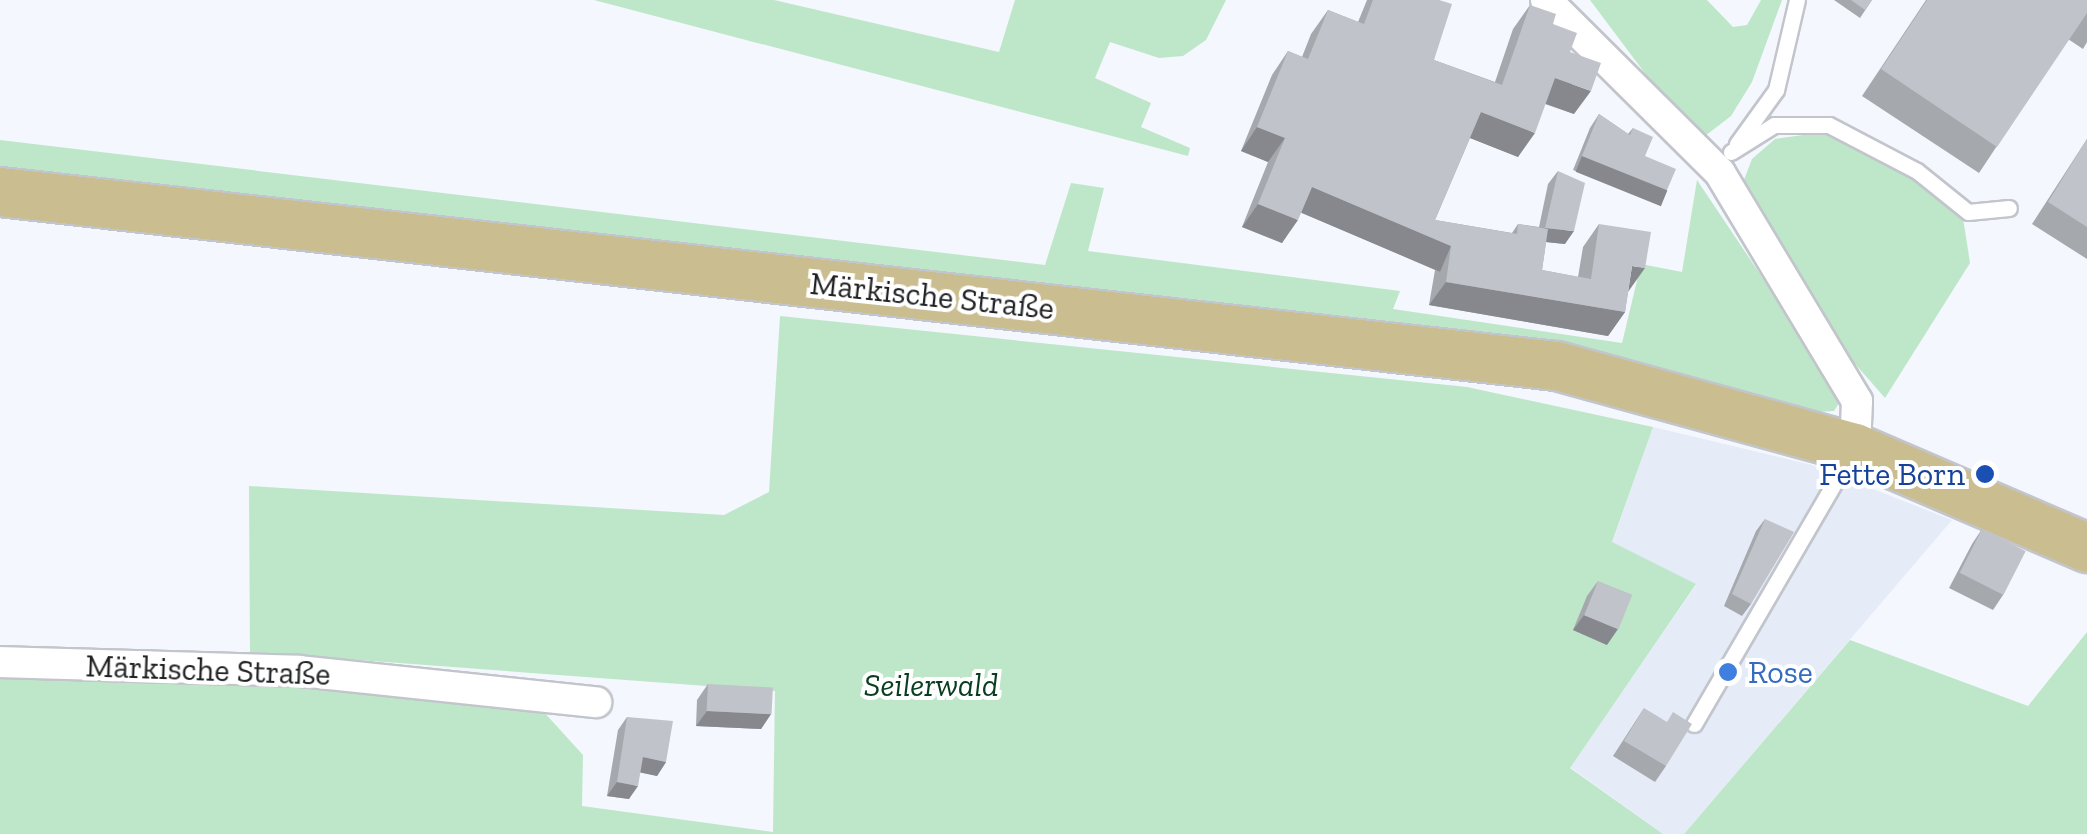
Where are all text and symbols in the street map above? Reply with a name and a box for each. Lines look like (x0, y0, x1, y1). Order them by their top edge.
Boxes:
street label: Märkische Straße (808, 264, 1056, 328)
place label: Fette Born (1819, 455, 1965, 493)
marker: Fette Born (1974, 463, 1996, 485)
street label: Märkische Straße (85, 647, 331, 693)
place label: Rose (1748, 653, 1813, 691)
marker: Rose (1717, 661, 1739, 683)
park label: Seilerwald (864, 666, 998, 704)

